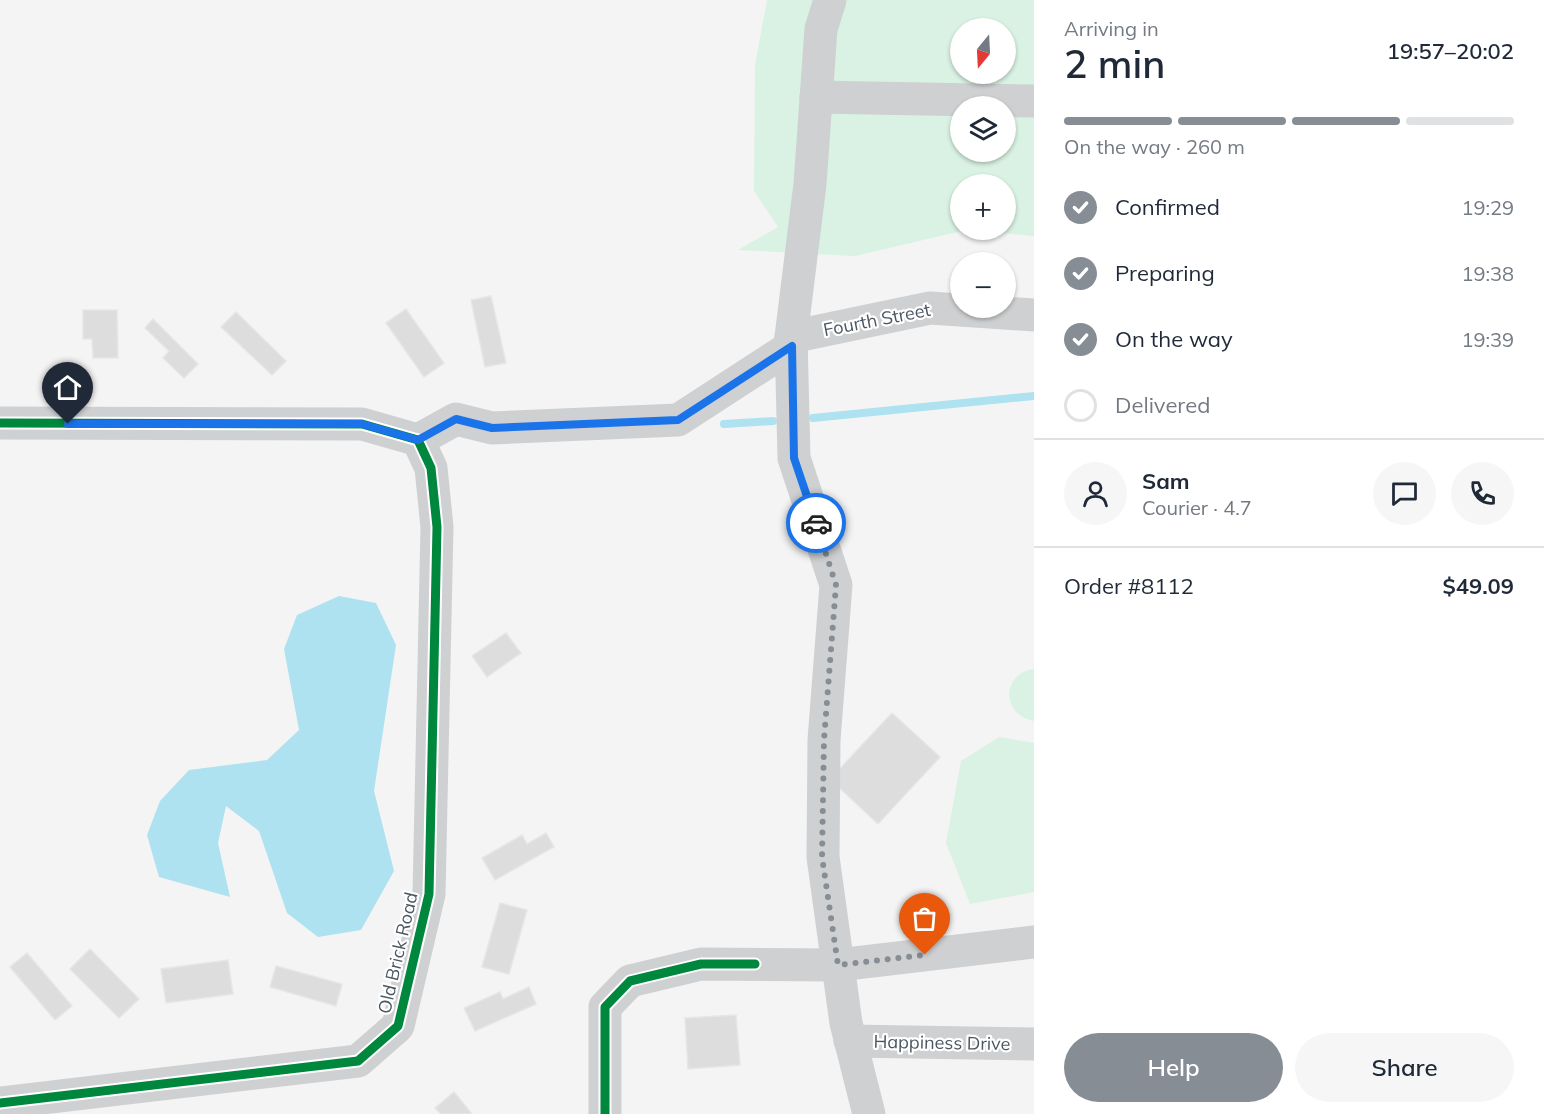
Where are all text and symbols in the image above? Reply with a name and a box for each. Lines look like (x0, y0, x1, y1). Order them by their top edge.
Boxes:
text: Arriving in (1064, 16, 1159, 41)
north arrow (950, 18, 1016, 84)
map controls (950, 18, 1016, 318)
text: 19:57–20:02 (1387, 37, 1514, 65)
text: 2 min (1064, 39, 1165, 88)
button: layers (950, 96, 1016, 162)
text: On the way · 260 m (1064, 134, 1245, 159)
button: + (950, 174, 1016, 240)
icon: check (1064, 191, 1097, 224)
text: Confirmed (1115, 193, 1220, 221)
text: 19:29 (1461, 195, 1514, 220)
button: − (950, 252, 1016, 318)
icon: check (1064, 257, 1097, 290)
text: Preparing (1115, 259, 1215, 287)
text: 19:38 (1461, 261, 1514, 286)
street label: Fourth Street (821, 298, 932, 341)
icon: check (1064, 323, 1097, 356)
text: On the way (1115, 325, 1233, 353)
text: 19:39 (1461, 327, 1514, 352)
pin (42, 362, 93, 424)
icon: home (51, 371, 84, 404)
text: Delivered (1115, 391, 1210, 419)
button: person (1064, 462, 1127, 525)
button: chat (1373, 462, 1436, 525)
button: phone (1451, 462, 1514, 525)
text: Sam (1142, 467, 1190, 495)
courier (786, 493, 846, 553)
text: Courier · 4.7 (1142, 495, 1252, 520)
icon: car (800, 507, 833, 540)
text: Order #8112 (1064, 572, 1194, 600)
text: $49.09 (1443, 572, 1514, 600)
street label: Old Brick Road (372, 890, 423, 1016)
pin (899, 893, 950, 955)
icon: bag (908, 902, 941, 935)
street label: Happiness Drive (873, 1030, 1011, 1055)
button: Help (1064, 1033, 1283, 1102)
button: Share (1295, 1033, 1514, 1102)

